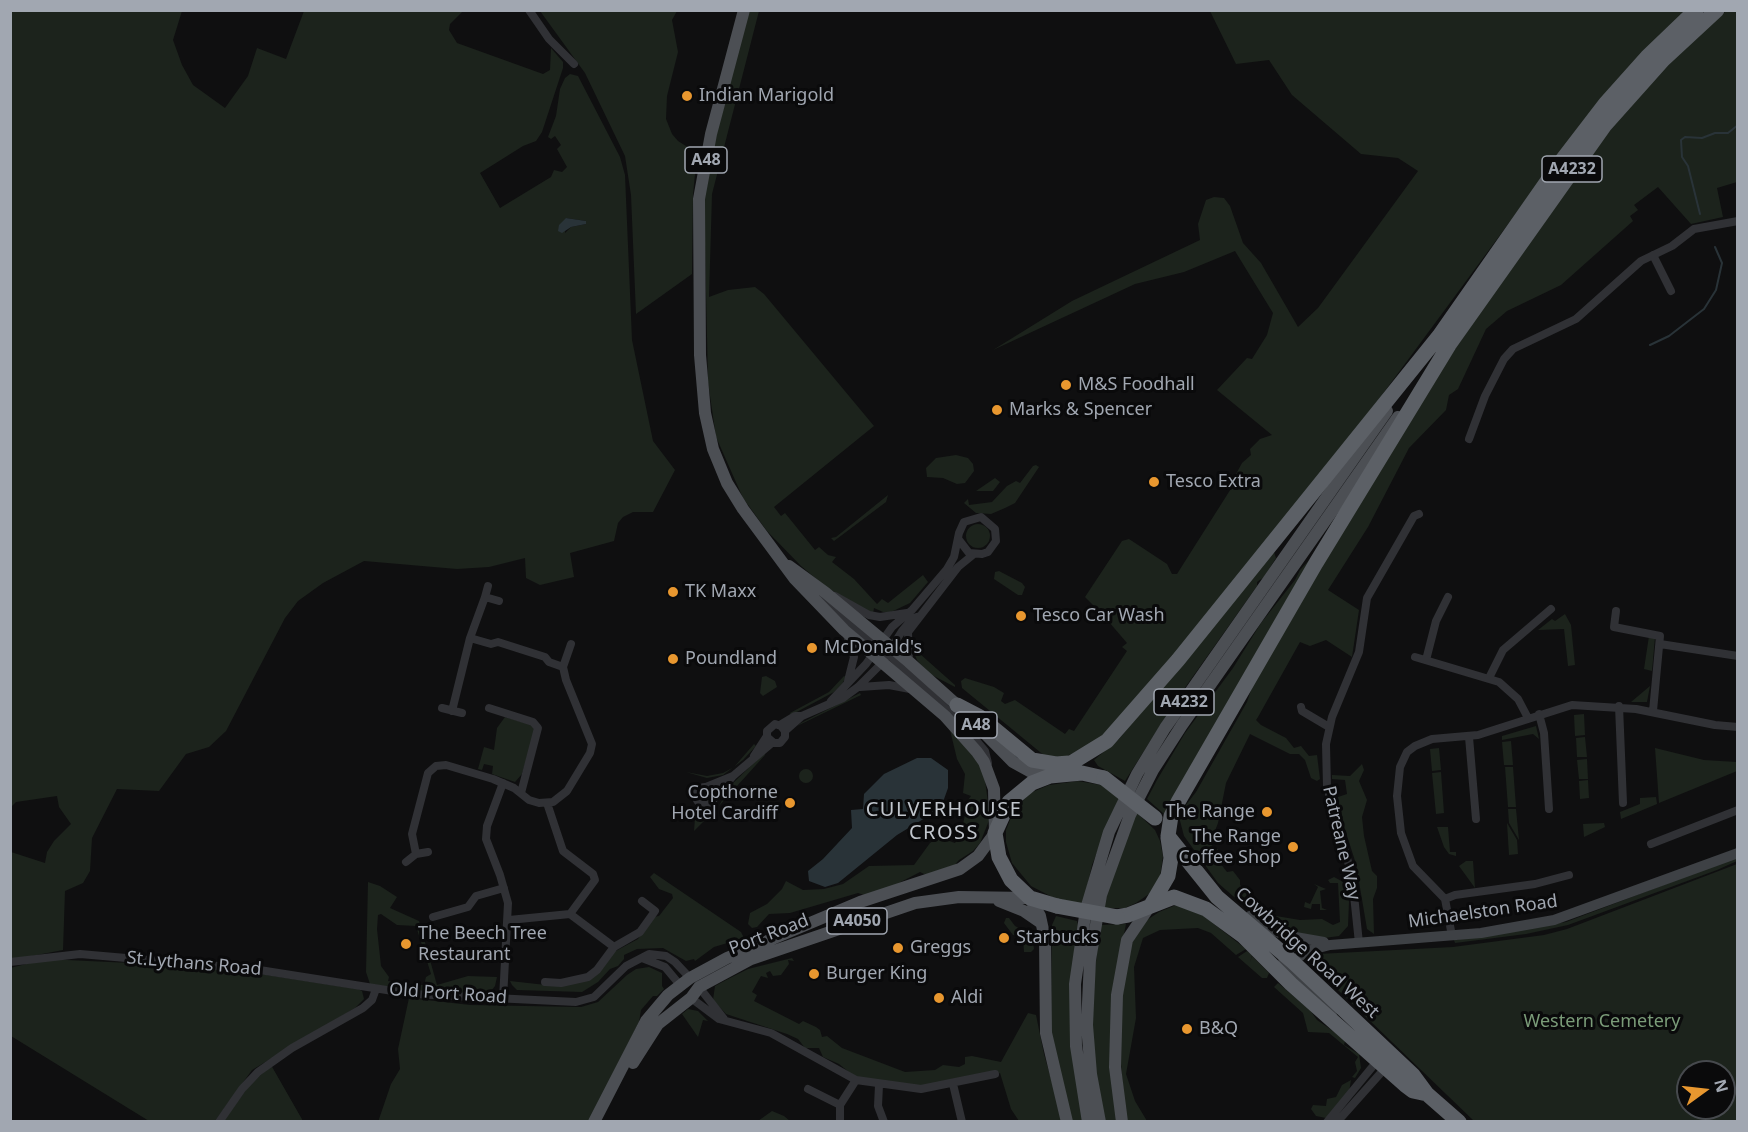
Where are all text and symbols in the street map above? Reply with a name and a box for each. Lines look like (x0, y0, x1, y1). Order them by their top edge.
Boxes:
place label: Indian Marigold (699, 85, 834, 107)
marker: Indian Marigold (680, 89, 694, 103)
road number: A48 (685, 147, 727, 173)
road number: A4232 (1542, 156, 1602, 182)
place label: M&S Foodhall (1078, 374, 1195, 396)
marker: M&S Foodhall (1059, 378, 1073, 392)
place label: Marks & Spencer (1009, 399, 1152, 421)
marker: Marks & Spencer (990, 403, 1004, 417)
place label: Tesco Extra (1166, 471, 1261, 493)
marker: Tesco Extra (1147, 475, 1161, 489)
place label: TK Maxx (685, 581, 756, 603)
marker: TK Maxx (666, 585, 680, 599)
place label: Tesco Car Wash (1033, 605, 1165, 627)
marker: Tesco Car Wash (1014, 609, 1028, 623)
place label: McDonald's (824, 637, 922, 659)
marker: McDonald's (805, 641, 819, 655)
place label: Poundland (685, 648, 777, 670)
marker: Poundland (666, 652, 680, 666)
road number: A4232 (1154, 689, 1214, 715)
road number: A48 (955, 712, 997, 738)
place label: Copthorne Hotel Cardiff (671, 782, 778, 824)
street label: Patreane Way (1317, 784, 1365, 902)
marker: Copthorne Hotel Cardiff (783, 796, 797, 810)
district label: CULVERHOUSE CROSS (866, 798, 1022, 845)
place label: The Range (1165, 801, 1255, 823)
marker: The Range (1260, 805, 1274, 819)
place label: The Range Coffee Shop (1178, 826, 1281, 868)
marker: The Range Coffee Shop (1286, 840, 1300, 854)
street label: Cowbridge Road West (1231, 883, 1383, 1023)
street label: Michaelston Road (1407, 891, 1559, 933)
road number: A4050 (827, 908, 887, 934)
street label: Port Road (726, 910, 812, 960)
place label: The Beech Tree Restaurant (418, 923, 547, 966)
place label: Starbucks (1016, 927, 1099, 949)
marker: Starbucks (997, 931, 1011, 945)
marker: The Beech Tree Restaurant (399, 937, 413, 951)
place label: Greggs (910, 937, 971, 959)
marker: Greggs (891, 941, 905, 955)
street label: St.Lythans Road (126, 947, 262, 981)
place label: Burger King (826, 963, 927, 985)
marker: Burger King (807, 967, 821, 981)
street label: Old Port Road (388, 979, 508, 1009)
place label: Aldi (951, 987, 983, 1009)
marker: Aldi (932, 991, 946, 1005)
park label: Western Cemetery (1524, 1011, 1680, 1033)
place label: B&Q (1199, 1018, 1238, 1040)
marker: B&Q (1180, 1022, 1194, 1036)
north arrow (1676, 1060, 1736, 1120)
text: N (1709, 1077, 1734, 1095)

